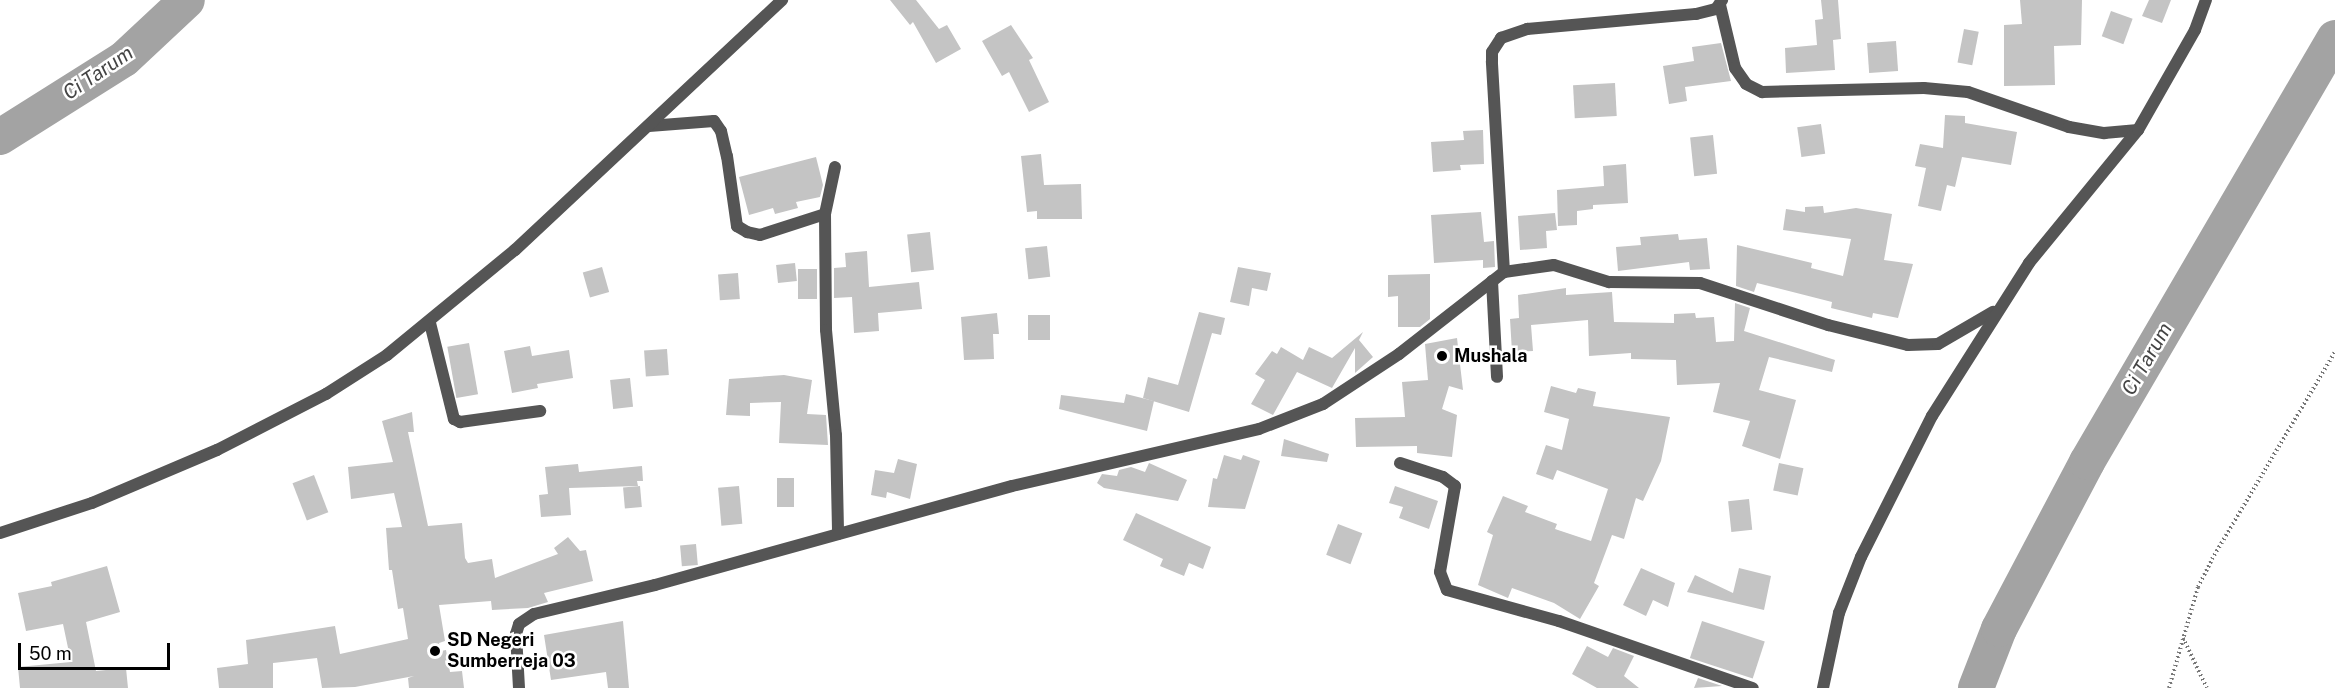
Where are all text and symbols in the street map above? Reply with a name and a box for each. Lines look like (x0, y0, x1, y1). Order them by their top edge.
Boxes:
water label: Ci Tarum (58, 41, 138, 105)
water label: Ci Tarum (2117, 319, 2177, 399)
place label: Mushala (1454, 345, 1528, 367)
marker: Mushala (1435, 349, 1449, 363)
place label: SD Negeri Sumberreja 03 (447, 630, 576, 672)
scale bar (21, 631, 172, 669)
text: 50 m (29, 643, 72, 664)
marker: SD Negeri Sumberreja 03 (428, 644, 442, 658)

